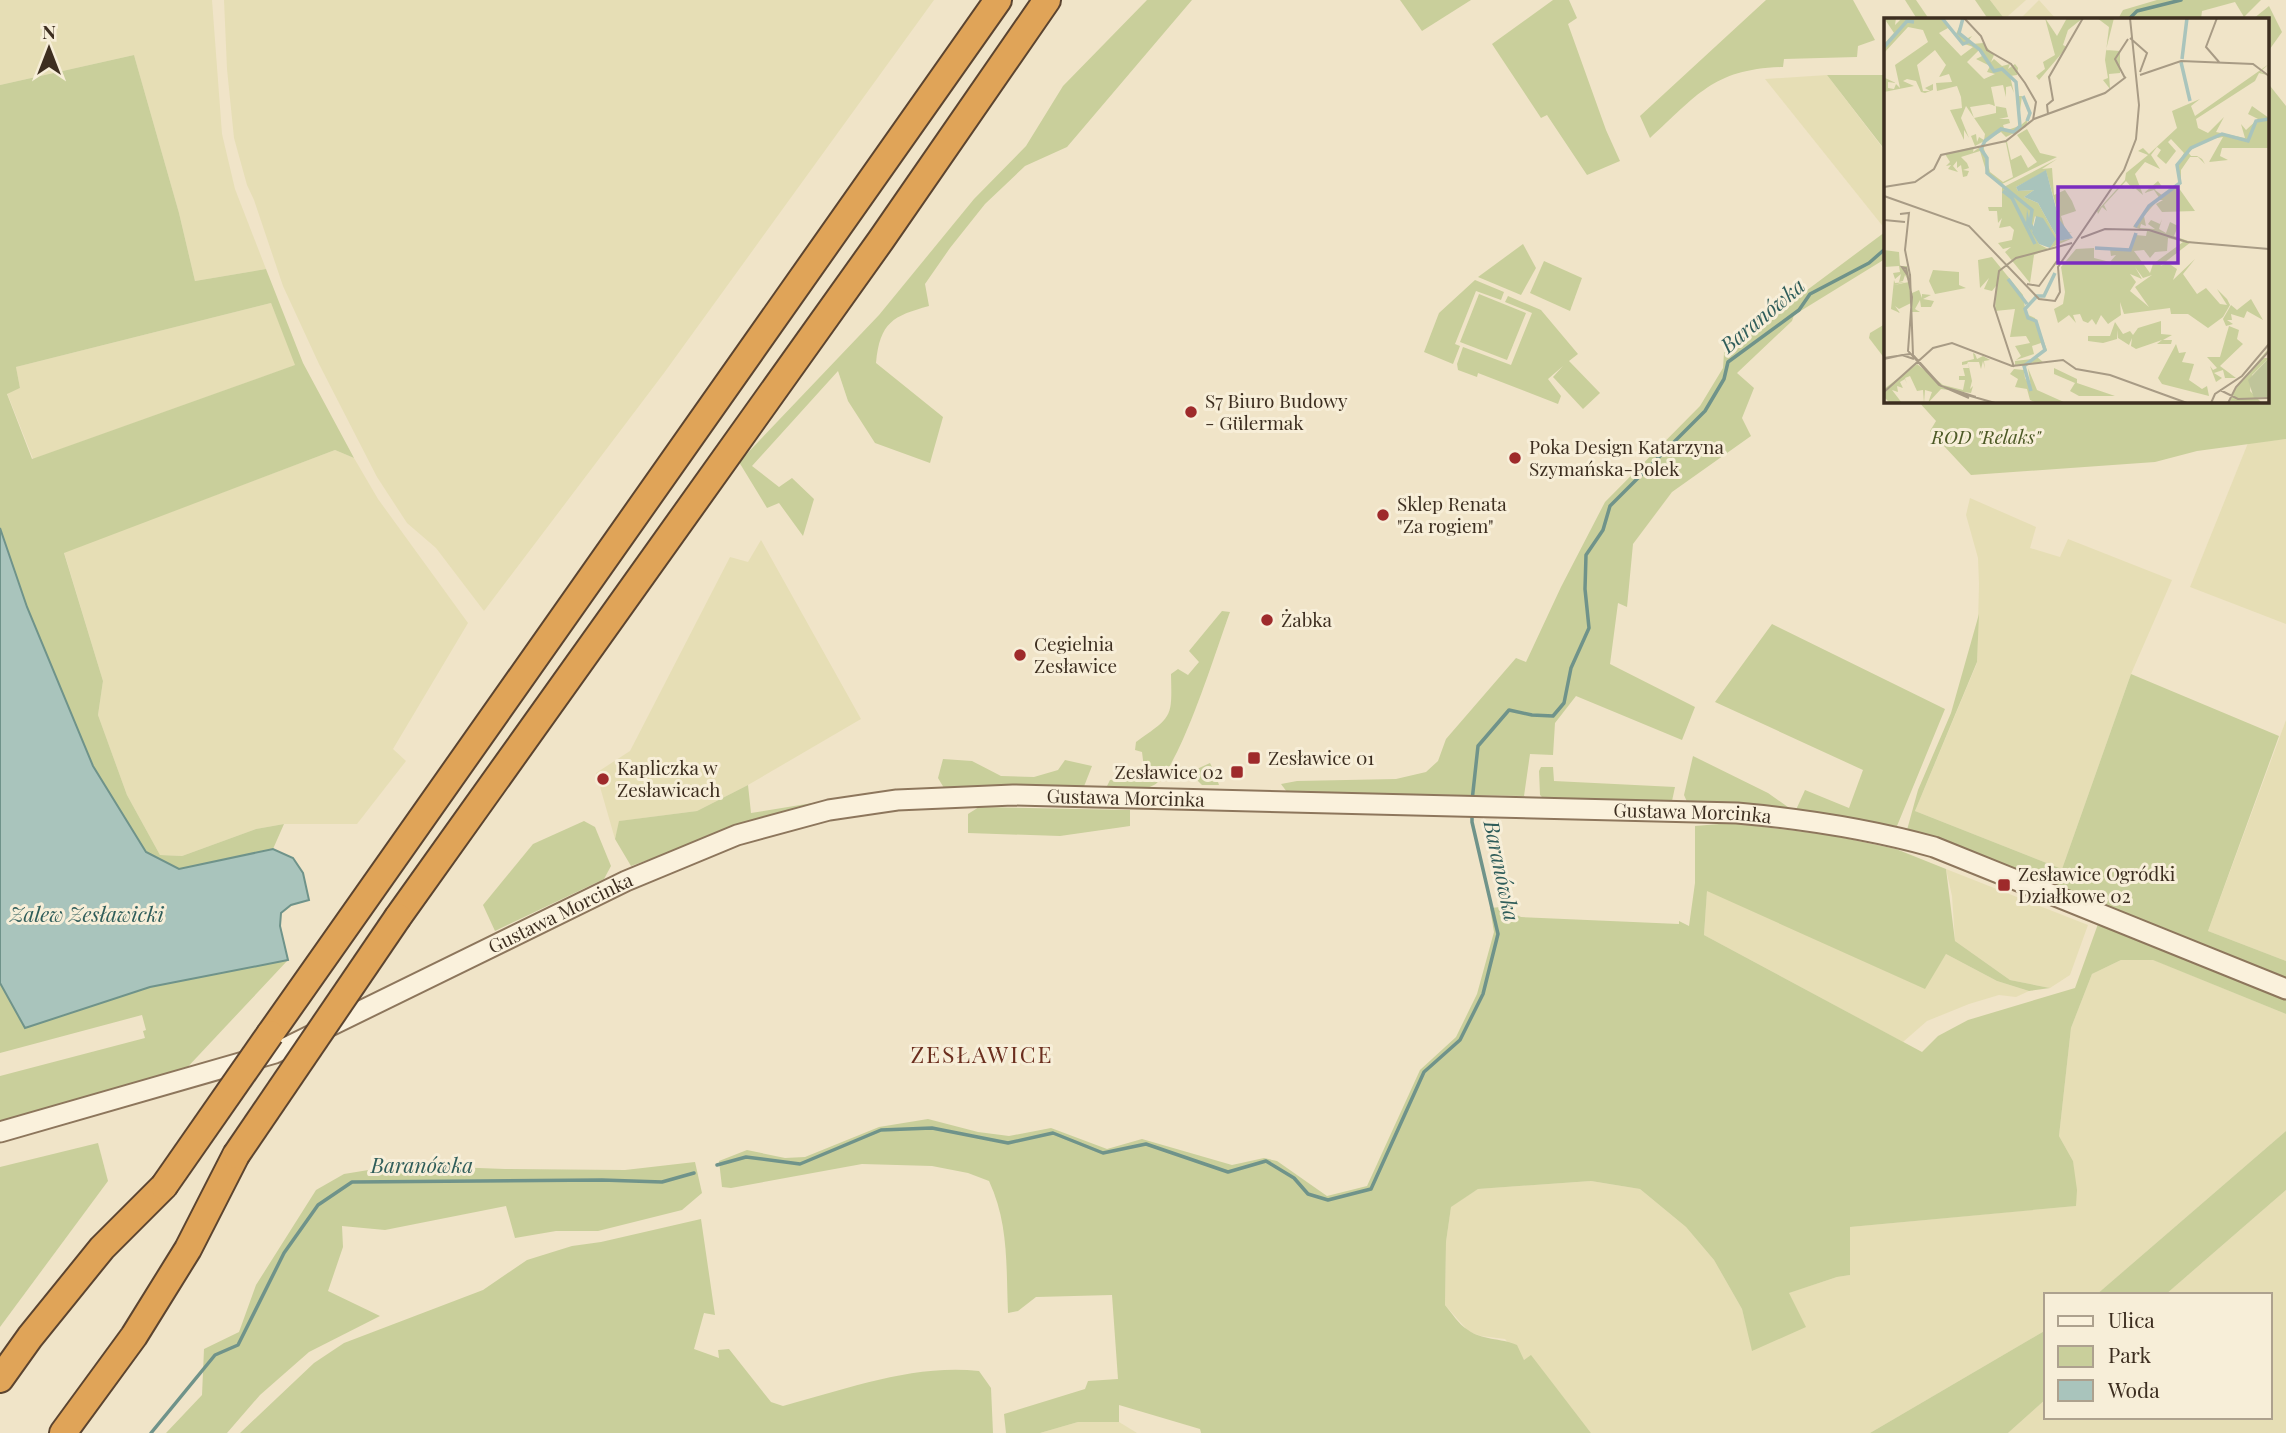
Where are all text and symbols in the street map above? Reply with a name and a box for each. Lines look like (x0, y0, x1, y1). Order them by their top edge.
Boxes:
north arrow (14, 14, 84, 84)
text: N (42, 18, 56, 44)
inset map (1884, 18, 2268, 402)
water label: Baranówka (1713, 271, 1810, 359)
place label: S7 Biuro Budowy - Gülermak (1205, 387, 1348, 435)
marker: S7 Biuro Budowy - Gülermak (1183, 404, 1199, 420)
park label: ROD "Relaks" (1930, 423, 2042, 449)
place label: Poka Design Katarzyna Szymańska-Polek (1529, 433, 1724, 481)
marker: Poka Design Katarzyna Szymańska-Polek (1507, 450, 1523, 466)
place label: Sklep Renata "Za rogiem" (1397, 490, 1507, 538)
marker: Sklep Renata "Za rogiem" (1375, 507, 1391, 523)
place label: Żabka (1281, 606, 1333, 632)
marker: Żabka (1259, 612, 1275, 628)
place label: Cegielnia Zesławice (1034, 630, 1117, 678)
marker: Cegielnia Zesławice (1012, 647, 1028, 663)
place label: Zesławice 01 (1268, 744, 1374, 770)
marker: Zesławice 01 (1246, 750, 1262, 766)
place label: Kapliczka w Zesławicach (617, 754, 720, 802)
place label: Zesławice 02 (1115, 758, 1223, 784)
marker: Zesławice 02 (1229, 764, 1245, 780)
marker: Kapliczka w Zesławicach (595, 771, 611, 787)
street label: Gustawa Morcinka (1046, 782, 1206, 812)
street label: Gustawa Morcinka (1613, 796, 1773, 828)
water label: Baranówka (1478, 817, 1527, 924)
place label: Zesławice Ogródki Działkowe 02 (2018, 860, 2176, 908)
street label: Gustawa Morcinka (483, 866, 637, 959)
marker: Zesławice Ogródki Działkowe 02 (1996, 877, 2012, 893)
water label: Zalew Zesławicki (9, 899, 165, 927)
district label: ZESŁAWICE (910, 1038, 1054, 1069)
water label: Baranówka (370, 1150, 473, 1178)
legend (2044, 1293, 2272, 1419)
text: Ulica (2108, 1305, 2155, 1333)
text: Park (2108, 1340, 2152, 1368)
text: Woda (2107, 1375, 2160, 1403)

